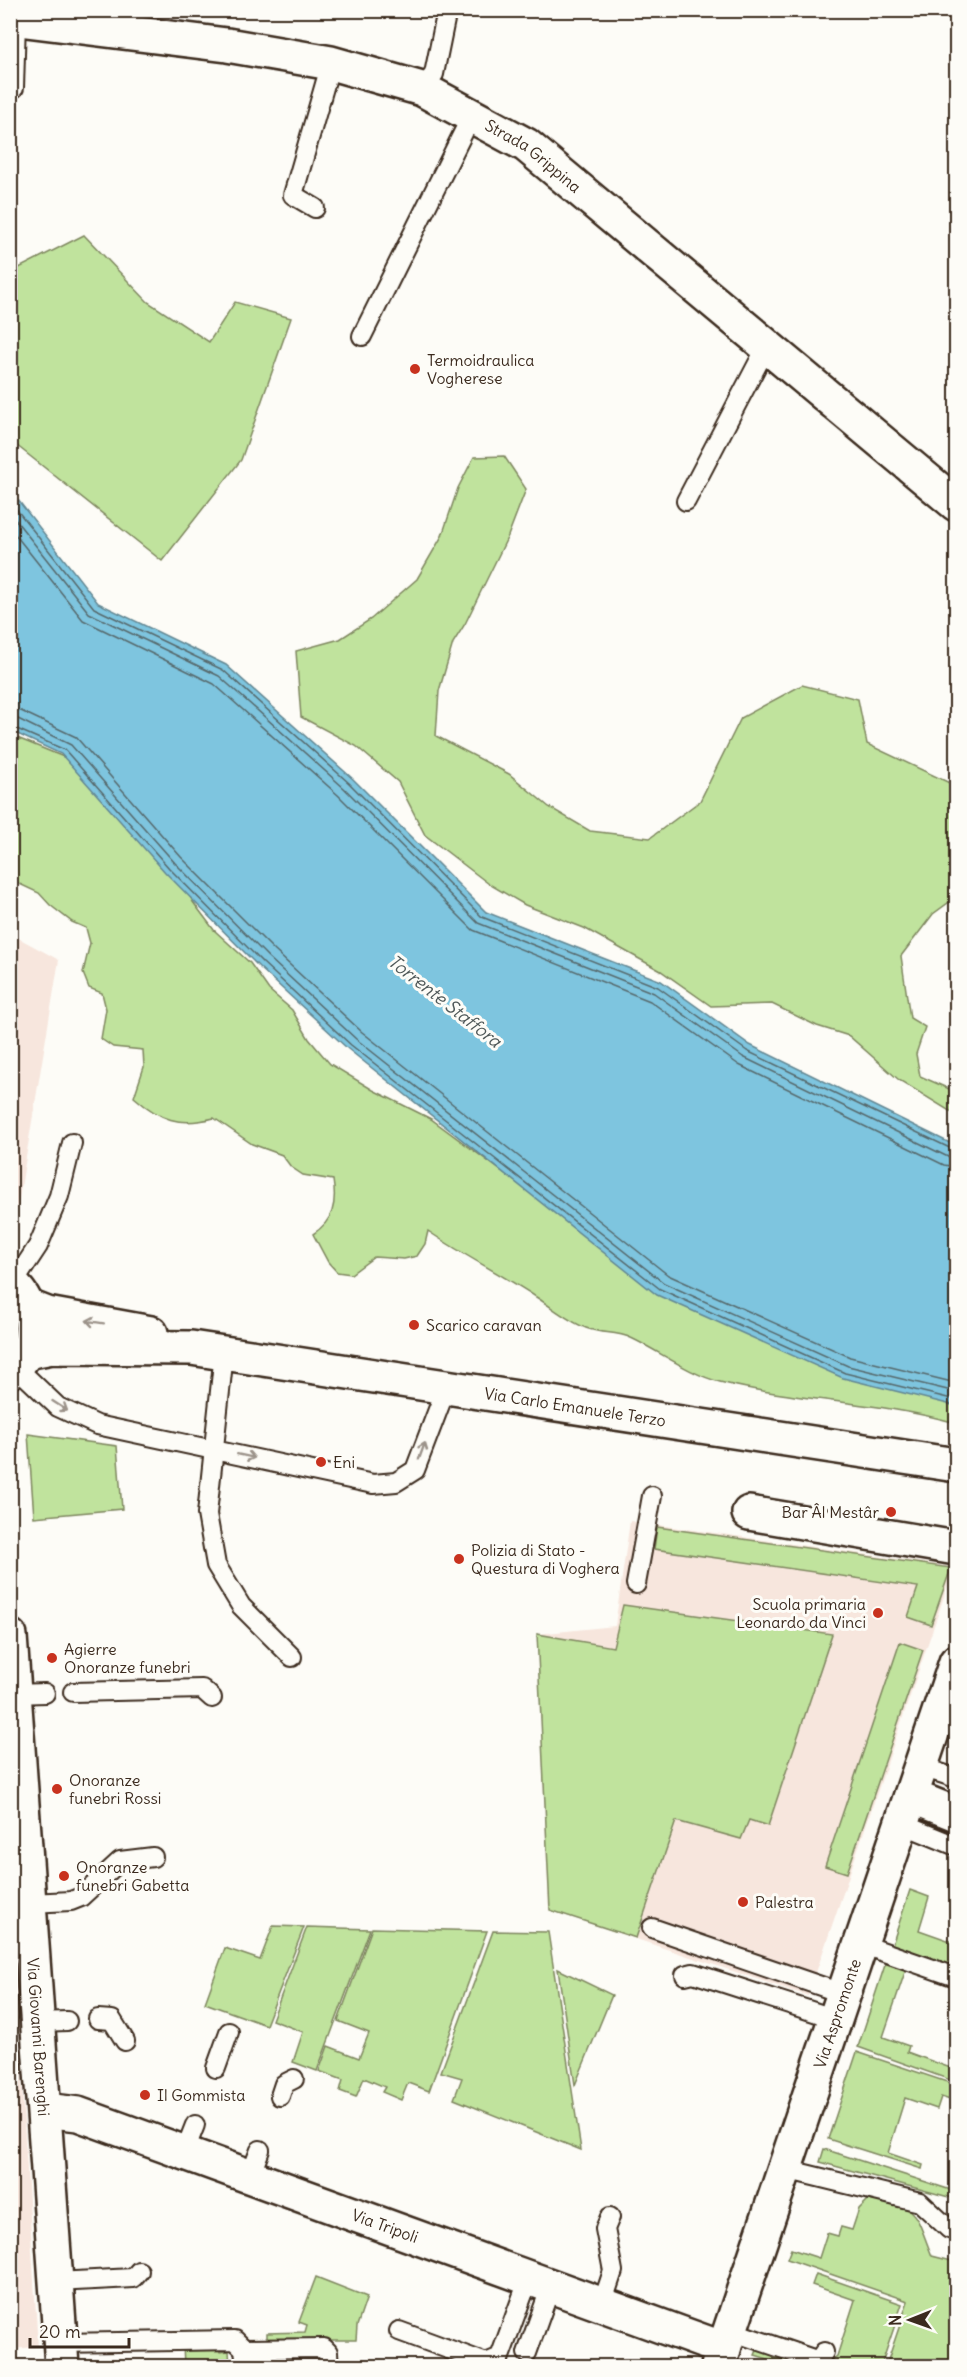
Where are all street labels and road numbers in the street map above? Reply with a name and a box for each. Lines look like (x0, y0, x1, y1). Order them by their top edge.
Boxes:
street label: Strada Grippina (482, 115, 585, 197)
street label: Via Carlo Emanuele Terzo (483, 1383, 667, 1431)
street label: Via Aspromonte (809, 1956, 865, 2071)
street label: Via Giovanni Barenghi (23, 1957, 54, 2117)
street label: Via Tripoli (349, 2204, 421, 2247)

